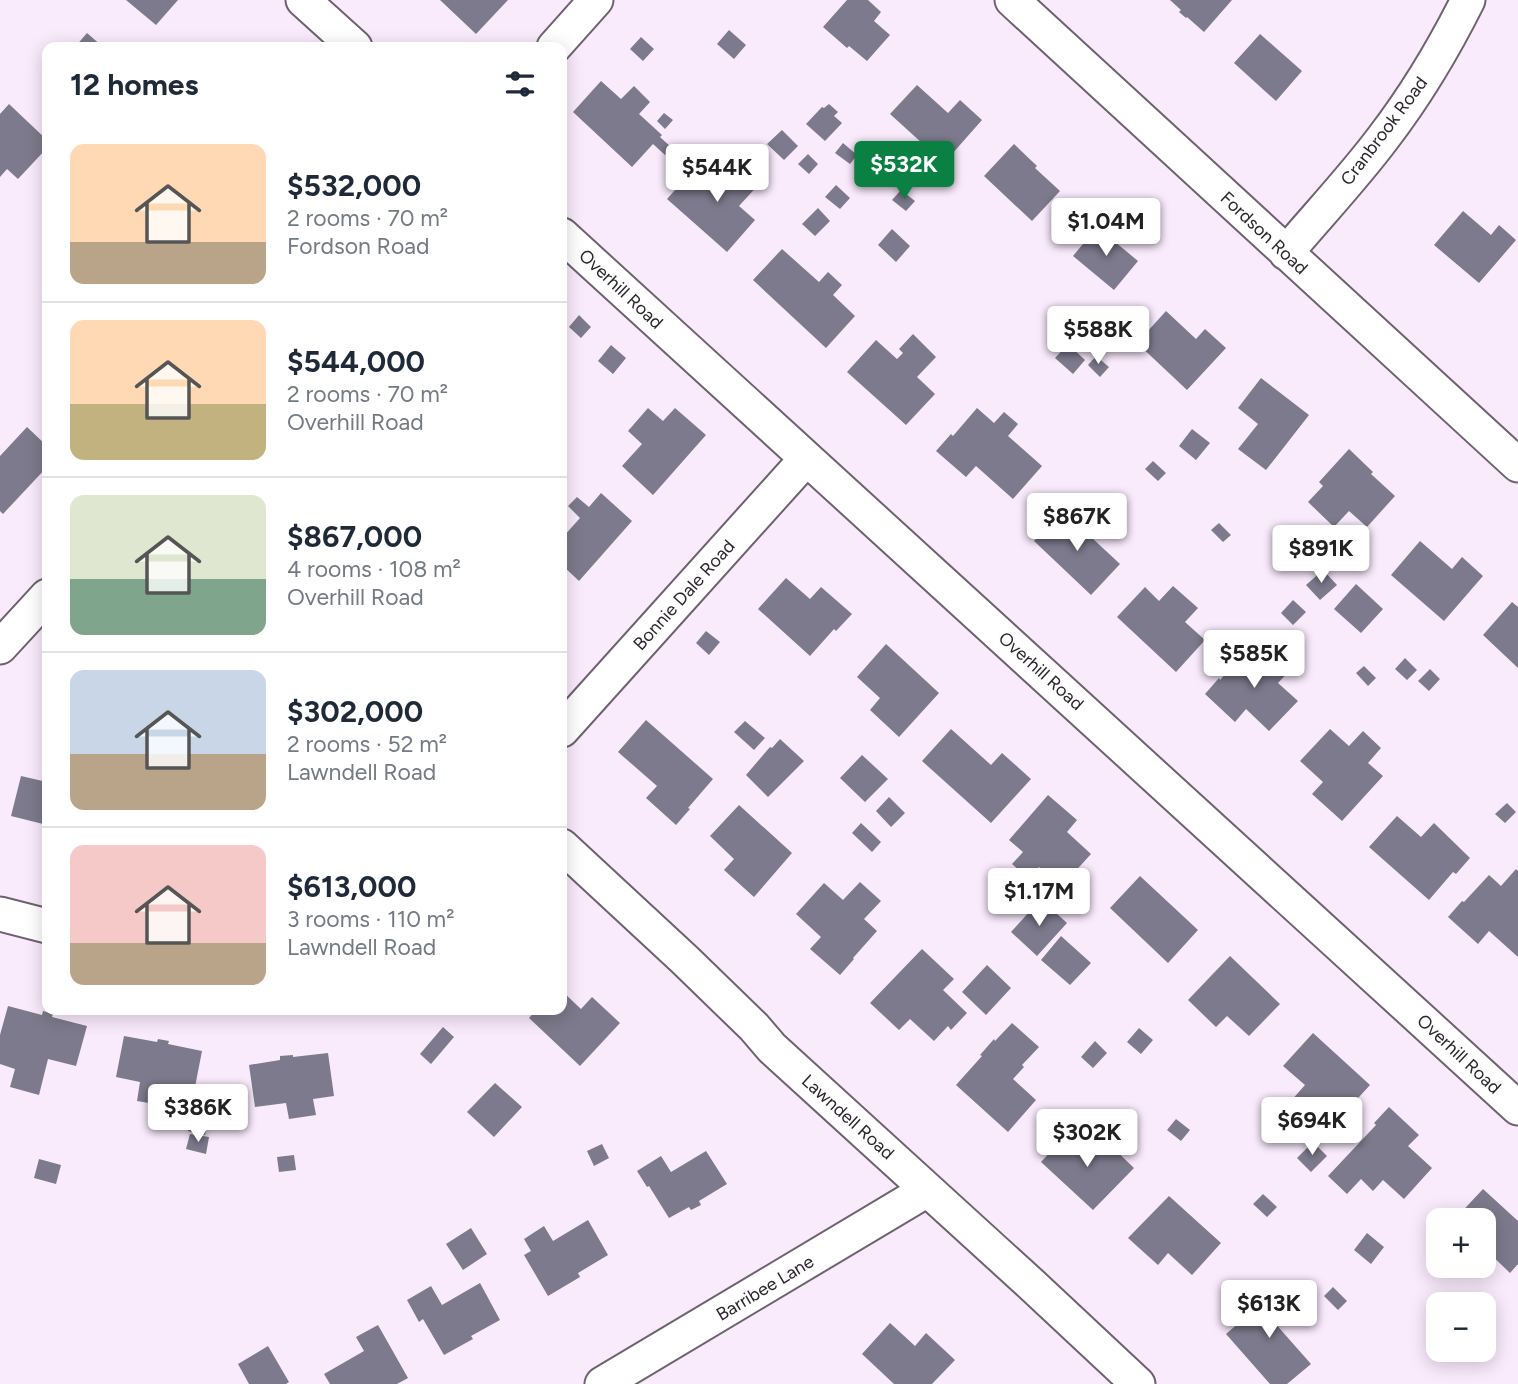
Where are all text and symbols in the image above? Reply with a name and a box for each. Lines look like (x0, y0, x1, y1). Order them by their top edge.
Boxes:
icon: filters (501, 65, 539, 103)
text: 12 homes (70, 66, 198, 103)
street label: Cranbrook Road (1336, 72, 1432, 190)
pin: $532K (855, 142, 953, 201)
pin: $544K (668, 144, 766, 204)
text: $532K (870, 150, 938, 178)
text: $544K (682, 153, 752, 181)
text: $532,000 (287, 167, 421, 204)
icon: home (126, 172, 210, 256)
street label: Fordson Road (1216, 187, 1312, 279)
pin: $1.04M (1049, 198, 1163, 258)
text: 2 rooms · 70 m² (287, 204, 448, 232)
text: $1.04M (1067, 207, 1145, 235)
text: Fordson Road (287, 232, 429, 260)
street label: Overhill Road (574, 244, 668, 334)
pin: $588K (1049, 306, 1147, 366)
text: $588K (1063, 315, 1133, 343)
text: $544,000 (287, 343, 425, 380)
icon: home (126, 348, 210, 432)
text: 2 rooms · 70 m² (287, 380, 448, 408)
text: Overhill Road (287, 408, 424, 436)
pin: $867K (1028, 494, 1126, 553)
text: $867K (1043, 502, 1111, 530)
text: $867,000 (287, 518, 422, 555)
icon: home (126, 523, 210, 607)
pin: $891K (1272, 526, 1370, 585)
text: $891K (1288, 534, 1354, 562)
street label: Bonnie Dale Road (629, 535, 739, 655)
text: 4 rooms · 108 m² (287, 555, 461, 583)
text: Overhill Road (287, 583, 424, 611)
street label: Overhill Road (994, 627, 1088, 715)
pin: $585K (1205, 630, 1303, 690)
text: $585K (1220, 639, 1288, 667)
text: $302,000 (287, 693, 423, 730)
icon: home (126, 698, 210, 782)
text: 2 rooms · 52 m² (287, 730, 447, 758)
text: Lawndell Road (287, 758, 436, 786)
text: $613,000 (287, 868, 416, 905)
pin: $1.17M (982, 869, 1096, 928)
icon: home (126, 873, 210, 957)
text: $1.17M (1004, 877, 1074, 905)
text: 3 rooms · 110 m² (287, 905, 454, 933)
text: Lawndell Road (287, 933, 436, 961)
street label: Overhill Road (1412, 1009, 1506, 1099)
street label: Lawndell Road (797, 1070, 899, 1164)
pin: $386K (149, 1084, 247, 1144)
text: $386K (164, 1093, 232, 1121)
pin: $694K (1263, 1098, 1361, 1157)
text: $694K (1277, 1106, 1347, 1134)
pin: $302K (1038, 1110, 1136, 1169)
text: $302K (1052, 1118, 1122, 1146)
map controls (1426, 1208, 1496, 1362)
button: + (1426, 1208, 1496, 1278)
street label: Barribee Lane (712, 1250, 818, 1326)
pin: $613K (1220, 1280, 1318, 1340)
text: $613K (1237, 1289, 1301, 1317)
button: − (1426, 1292, 1496, 1362)

